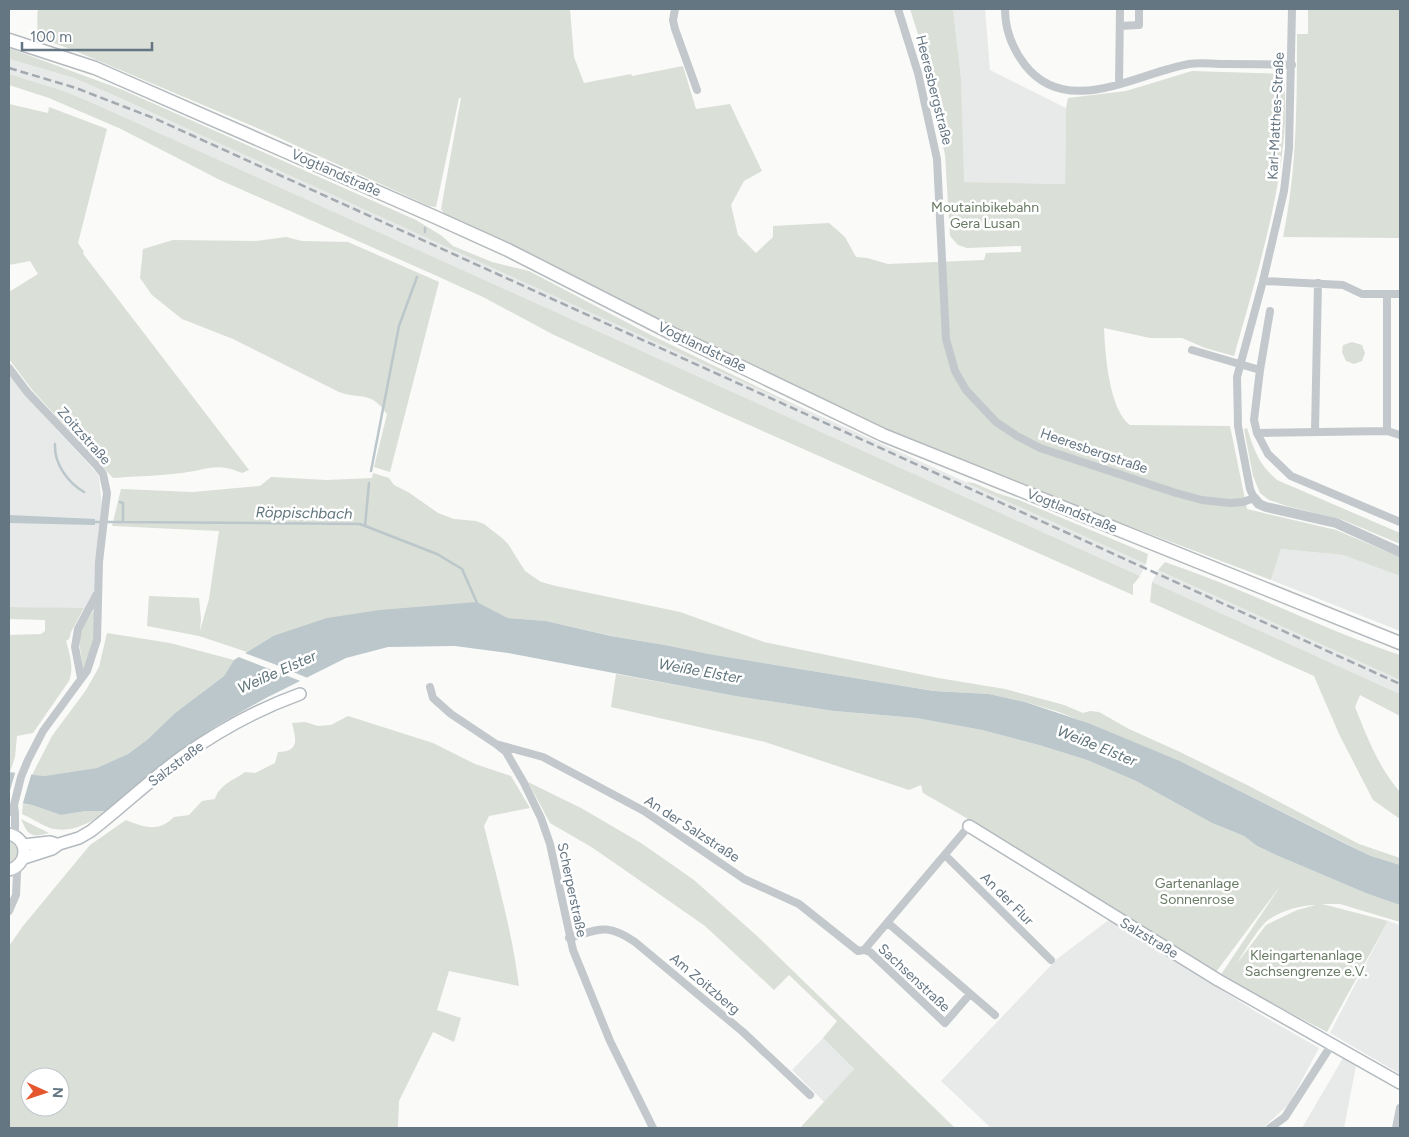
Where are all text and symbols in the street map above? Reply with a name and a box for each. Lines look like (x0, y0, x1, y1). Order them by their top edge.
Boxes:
scale bar (22, 20, 152, 52)
text: 100 m (30, 28, 72, 46)
street label: Heeresbergstraße (912, 33, 956, 147)
street label: Karl-Matthes-Straße (1264, 51, 1288, 180)
street label: Vogtlandstraße (289, 146, 384, 200)
park label: Moutainbikebahn Gera Lusan (931, 199, 1039, 232)
street label: Vogtlandstraße (655, 318, 749, 376)
street label: Zoitzstraße (54, 404, 115, 469)
street label: Heeresbergstraße (1038, 425, 1150, 478)
street label: Vogtlandstraße (1024, 485, 1120, 537)
water label: Röppischbach (255, 503, 353, 523)
water label: Weiße Elster (235, 646, 320, 697)
water label: Weiße Elster (657, 655, 744, 687)
water label: Weiße Elster (1055, 722, 1140, 770)
street label: Salzstraße (145, 737, 207, 790)
street label: An der Salzstraße (641, 792, 743, 866)
street label: Scherperstraße (554, 841, 590, 939)
street label: An der Flur (977, 869, 1037, 929)
park label: Gartenanlage Sonnenrose (1155, 875, 1239, 908)
street label: Salzstraße (1117, 914, 1182, 962)
street label: Sachsenstraße (874, 940, 954, 1016)
park label: Kleingartenanlage Sachsengrenze e.V. (1245, 947, 1367, 980)
street label: Am Zoitzberg (667, 950, 743, 1018)
north arrow (20, 1067, 70, 1117)
text: N (49, 1087, 66, 1099)

